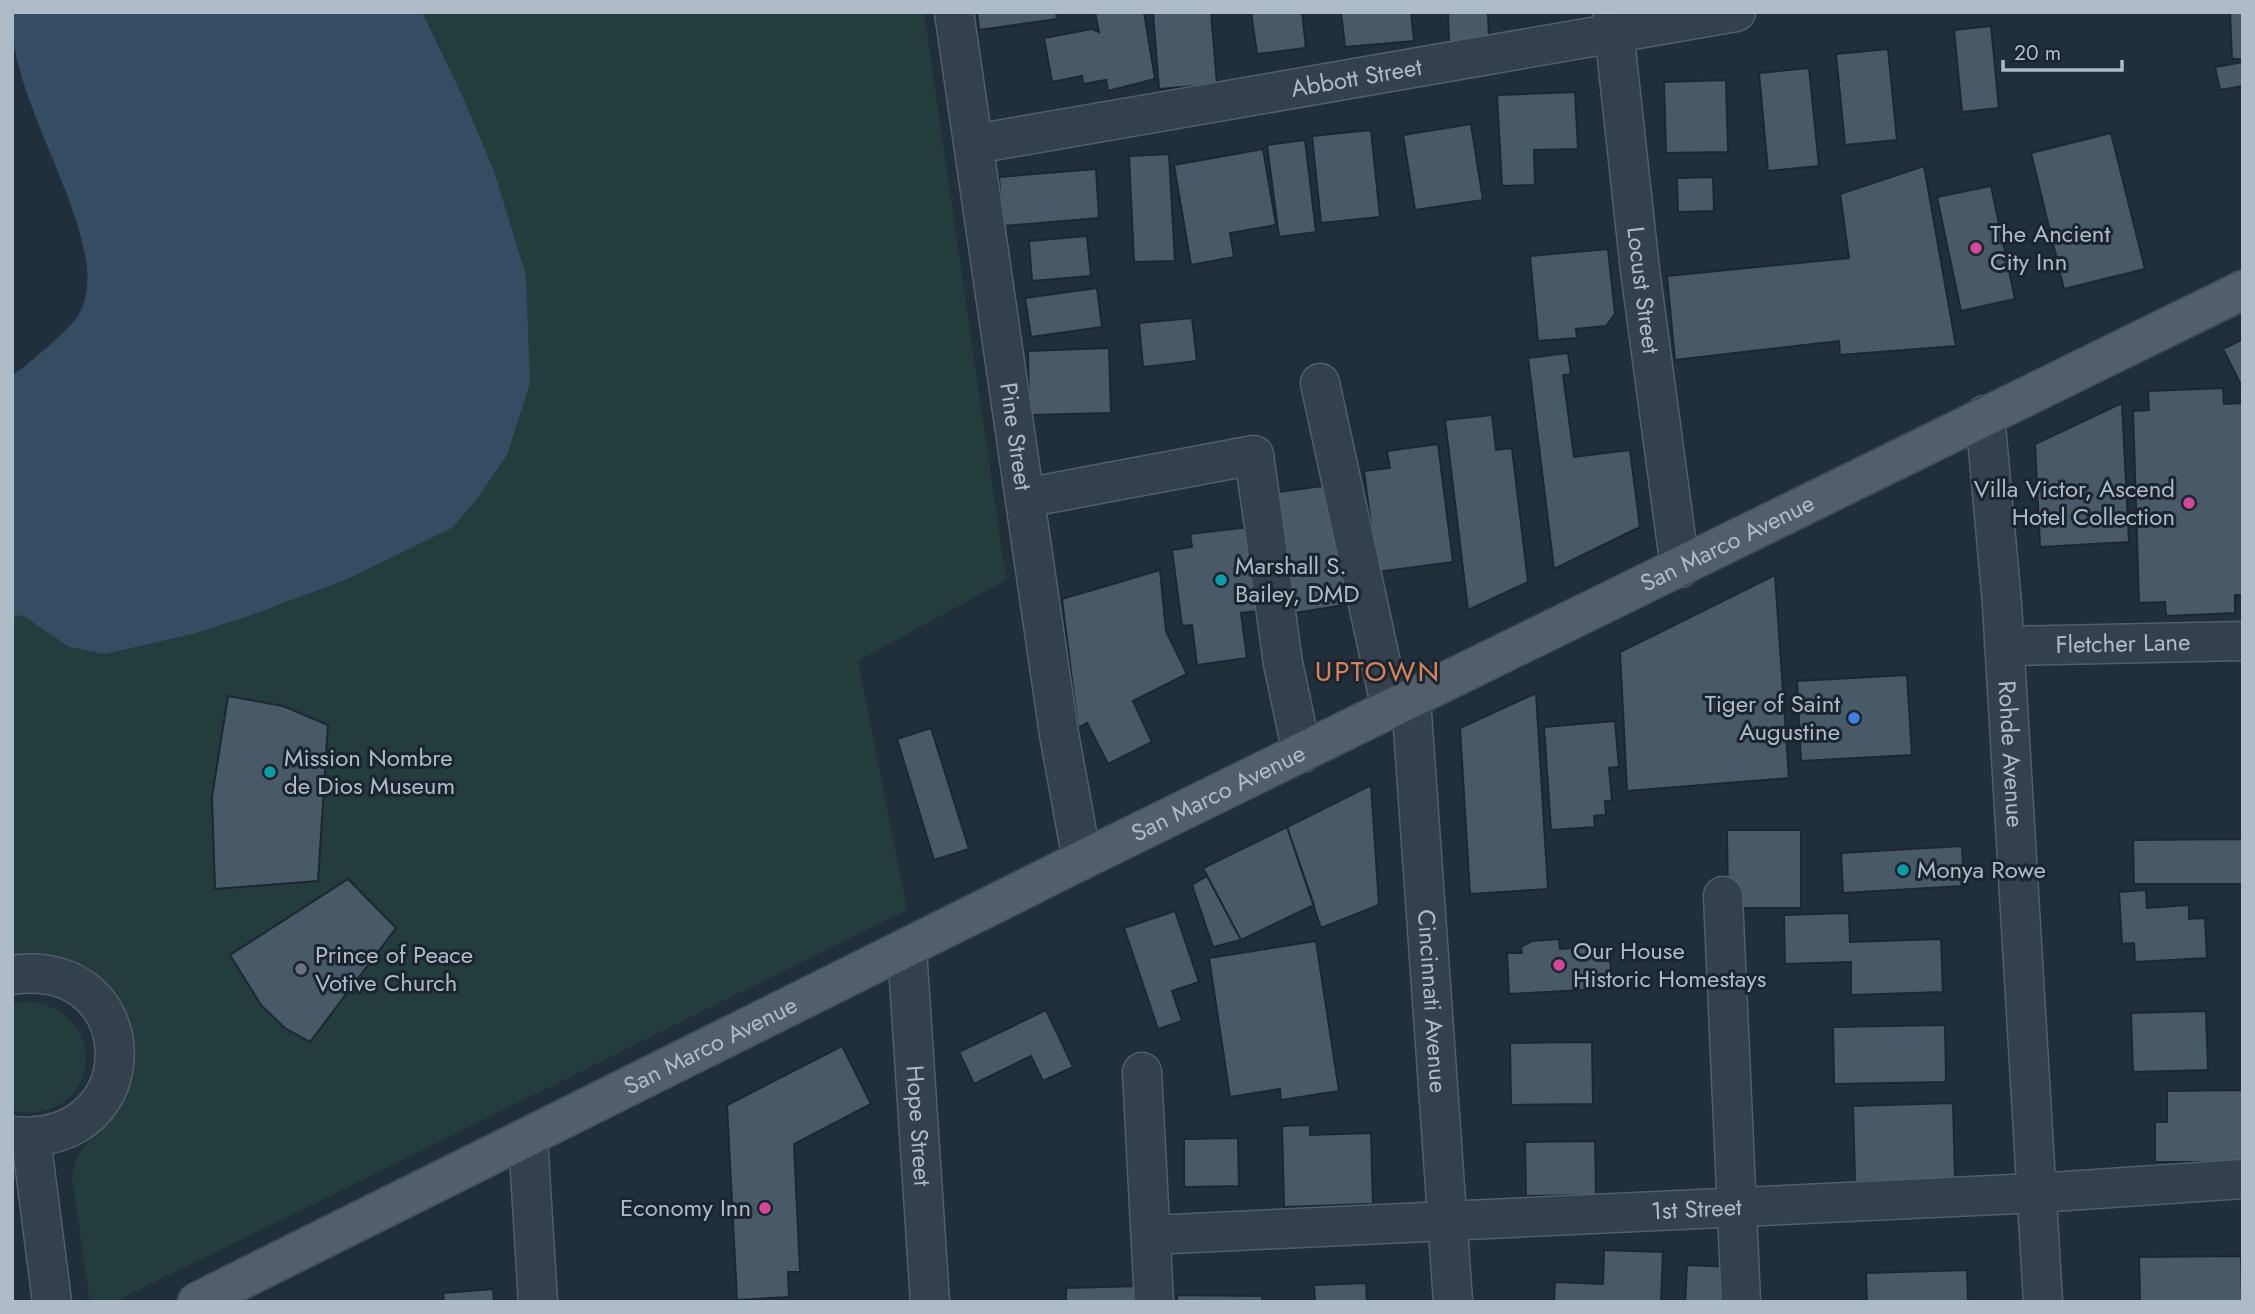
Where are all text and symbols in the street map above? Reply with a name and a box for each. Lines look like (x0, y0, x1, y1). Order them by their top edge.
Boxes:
scale bar (2003, 28, 2122, 72)
text: 20 m (2014, 38, 2061, 68)
street label: Abbott Street (1288, 49, 1425, 106)
place label: The Ancient City Inn (1990, 216, 2110, 279)
street label: Locust Street (1618, 225, 1669, 356)
marker: The Ancient City Inn (1968, 240, 1984, 256)
street label: Pine Street (991, 380, 1041, 493)
place label: Villa Victor, Ascend Hotel Collection (1974, 471, 2175, 534)
street label: San Marco Avenue (1634, 485, 1820, 600)
marker: Villa Victor, Ascend Hotel Collection (2181, 495, 2197, 511)
place label: Marshall S. Bailey, DMD (1235, 548, 1360, 611)
marker: Marshall S. Bailey, DMD (1213, 572, 1229, 588)
street label: Fletcher Lane (2055, 624, 2191, 662)
district label: UPTOWN (1315, 651, 1441, 692)
street label: Rohde Avenue (1990, 679, 2033, 828)
place label: Tiger of Saint Augustine (1705, 686, 1840, 749)
marker: Tiger of Saint Augustine (1846, 710, 1862, 726)
street label: San Marco Avenue (1125, 735, 1311, 850)
place label: Mission Nombre de Dios Museum (284, 740, 455, 803)
marker: Mission Nombre de Dios Museum (262, 764, 278, 780)
place label: Monya Rowe (1917, 852, 2046, 887)
marker: Monya Rowe (1895, 862, 1911, 878)
street label: Cincinnati Avenue (1409, 908, 1456, 1094)
place label: Our House Historic Homestays (1573, 933, 1767, 996)
place label: Prince of Peace Votive Church (315, 937, 473, 1000)
marker: Our House Historic Homestays (1551, 957, 1567, 973)
marker: Prince of Peace Votive Church (293, 961, 309, 977)
street label: San Marco Avenue (617, 987, 803, 1103)
street label: Hope Street (898, 1064, 940, 1187)
street label: 1st Street (1650, 1189, 1743, 1228)
place label: Economy Inn (620, 1190, 751, 1225)
marker: Economy Inn (757, 1200, 773, 1216)

